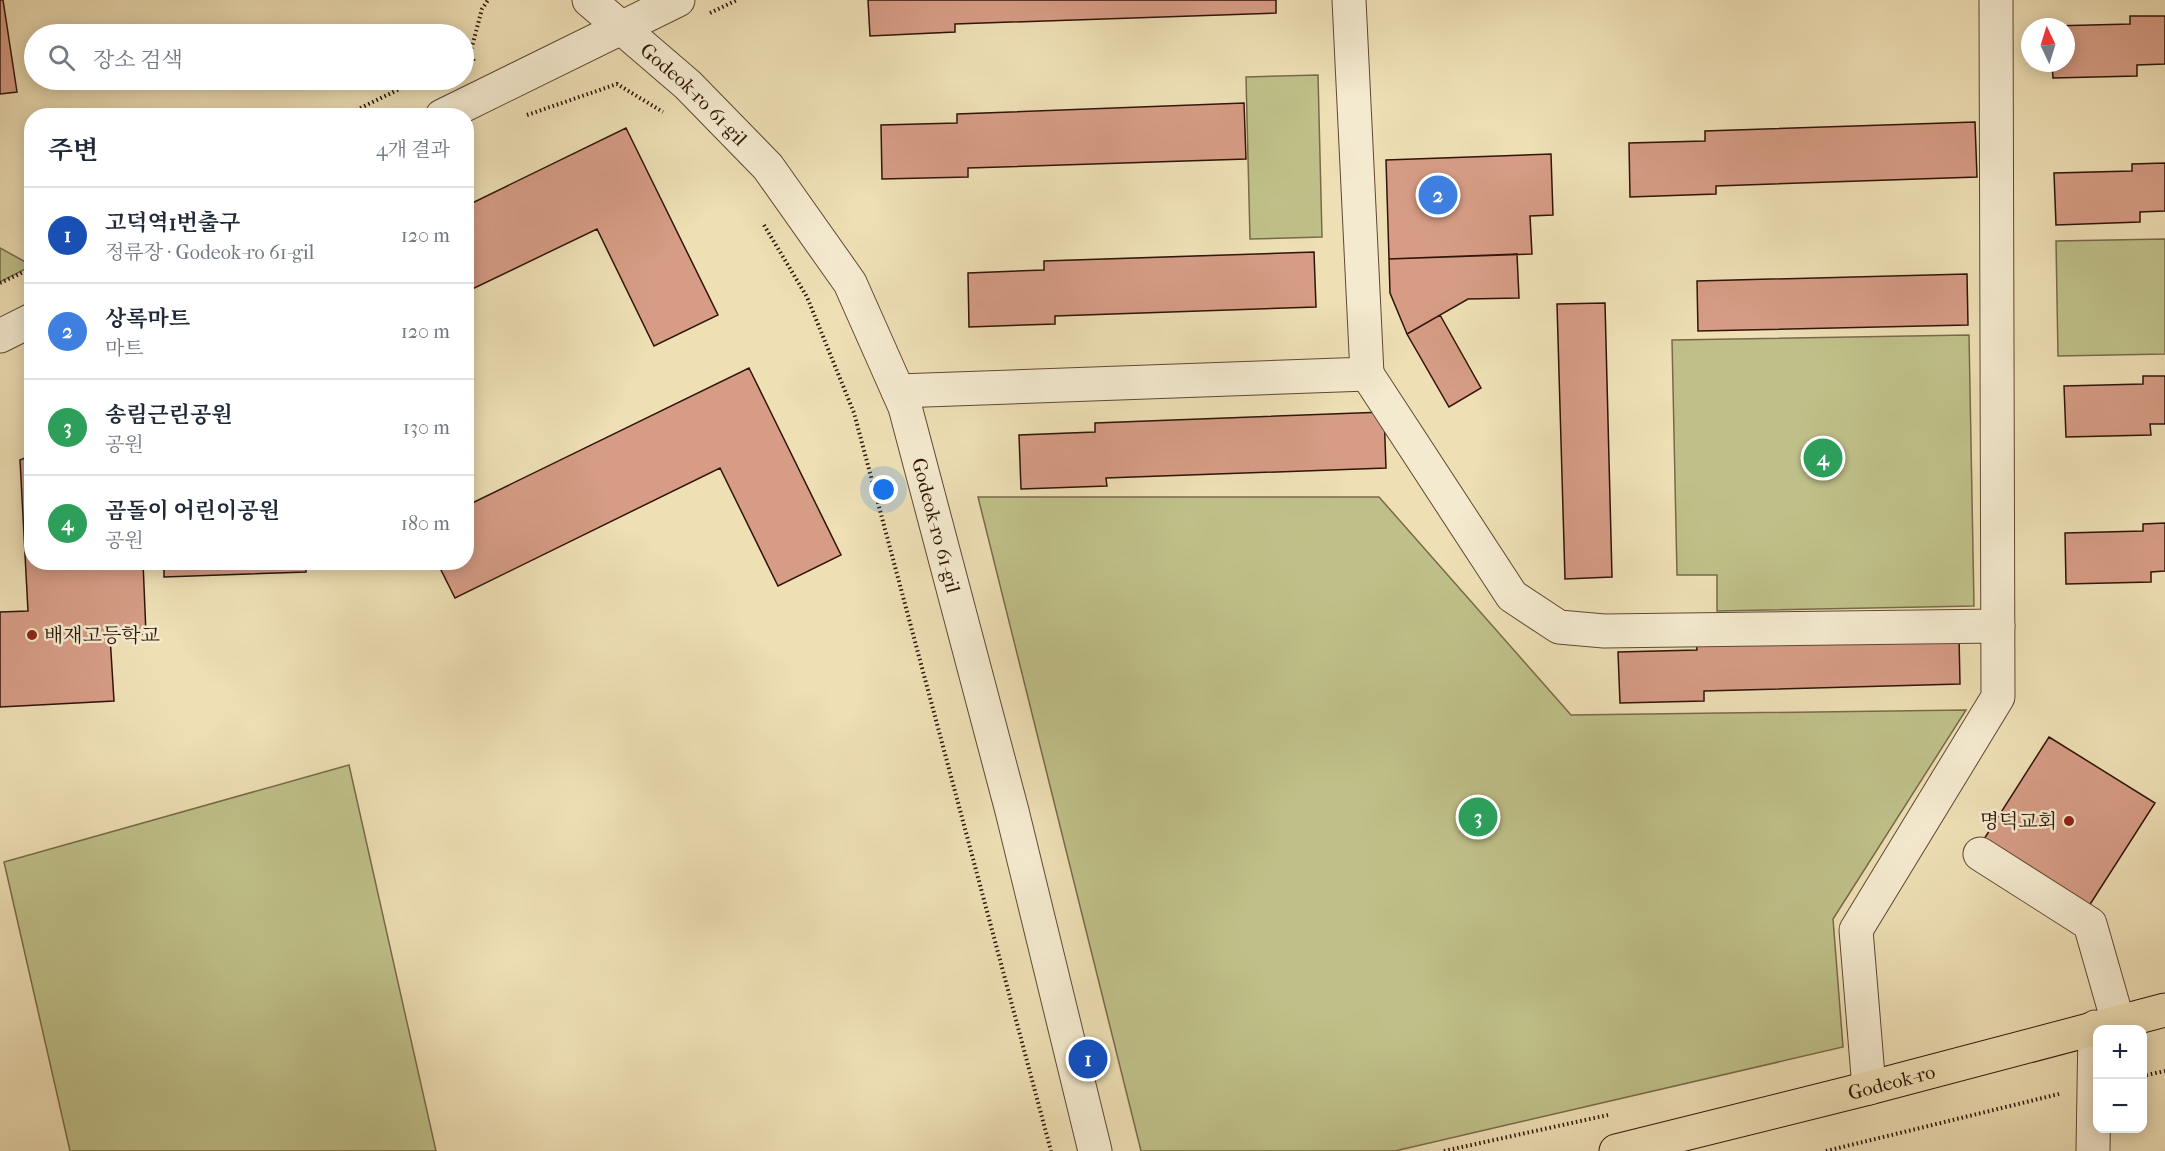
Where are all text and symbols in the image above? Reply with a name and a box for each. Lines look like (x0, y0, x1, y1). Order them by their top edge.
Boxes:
north arrow (2021, 18, 2075, 72)
search box (24, 24, 474, 90)
street label: Godeok-ro 61-gil (636, 38, 752, 151)
icon: search (45, 41, 78, 74)
text: 장소 검색 (93, 47, 183, 73)
text: 주변 (48, 135, 98, 166)
text: 4개 결과 (376, 138, 450, 161)
pin: 2 (1418, 172, 1458, 218)
text: 고덕역1번출구 (105, 210, 240, 236)
text: 1 (64, 224, 71, 247)
text: 120 m (401, 224, 450, 247)
text: 정류장 · Godeok-ro 61-gil (105, 241, 314, 264)
text: 상록마트 (105, 306, 190, 332)
text: 2 (62, 320, 73, 343)
text: 120 m (401, 320, 450, 343)
text: 마트 (105, 337, 144, 360)
text: 송림근린공원 (105, 402, 233, 428)
text: 3 (63, 416, 72, 439)
text: 130 m (403, 416, 450, 439)
text: 공원 (105, 433, 144, 456)
pin: 4 (1804, 436, 1842, 480)
street label: Godeok-ro 61-gil (907, 455, 965, 596)
your location (869, 475, 898, 504)
text: 곰돌이 어린이공원 (105, 498, 280, 524)
text: 4 (62, 512, 73, 535)
text: 180 m (401, 512, 450, 535)
text: 공원 (105, 529, 144, 552)
place label: 배재고등학교 (44, 624, 161, 647)
marker: 배재고등학교 (25, 628, 39, 642)
pin: 3 (1458, 794, 1498, 840)
place label: 명덕교회 (1980, 810, 2057, 833)
marker: 명덕교회 (2062, 814, 2076, 828)
map controls (2093, 1025, 2147, 1133)
button: + (2093, 1025, 2147, 1079)
pin: 1 (1068, 1036, 1108, 1082)
street label: Godeok-ro (1846, 1060, 1938, 1104)
button: − (2093, 1079, 2147, 1133)

